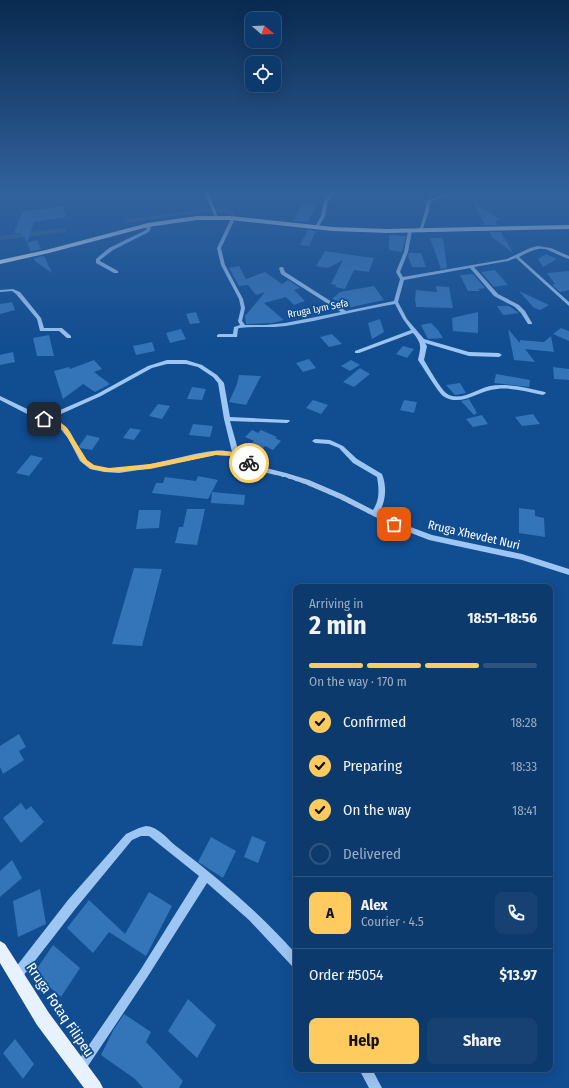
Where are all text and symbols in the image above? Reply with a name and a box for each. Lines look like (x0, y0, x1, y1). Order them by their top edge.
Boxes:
north arrow (245, 12, 281, 48)
map controls (245, 12, 281, 92)
button: locate (245, 56, 281, 92)
street label: Rruga Lym Sefa (286, 297, 350, 321)
pin (27, 402, 61, 436)
icon: home (33, 408, 55, 430)
courier (229, 443, 269, 483)
icon: bike (238, 452, 260, 474)
pin (377, 507, 411, 541)
icon: bag (383, 513, 405, 535)
street label: Rruga Xhevdet Nuri (426, 518, 522, 552)
text: Arriving in (309, 596, 363, 611)
text: 18:51–18:56 (467, 609, 537, 627)
text: 2 min (309, 610, 367, 641)
text: On the way · 170 m (309, 674, 407, 689)
icon: check (309, 711, 331, 733)
text: Confirmed (343, 713, 406, 731)
text: 18:28 (510, 715, 537, 730)
icon: check (309, 755, 331, 777)
text: Preparing (343, 757, 402, 775)
text: 18:33 (511, 759, 537, 774)
icon: check (309, 799, 331, 821)
text: On the way (343, 801, 411, 819)
text: 18:41 (512, 803, 537, 818)
text: Delivered (343, 845, 401, 863)
button: phone (495, 892, 537, 934)
text: Alex (361, 896, 388, 914)
text: A (326, 904, 334, 922)
text: Courier · 4.5 (361, 914, 424, 929)
street label: Rruga Fotaq Filipeu (22, 960, 98, 1060)
text: Order #5054 (309, 966, 383, 984)
text: $13.97 (500, 966, 537, 984)
button: Help (309, 1018, 419, 1064)
button: Share (427, 1018, 537, 1064)

